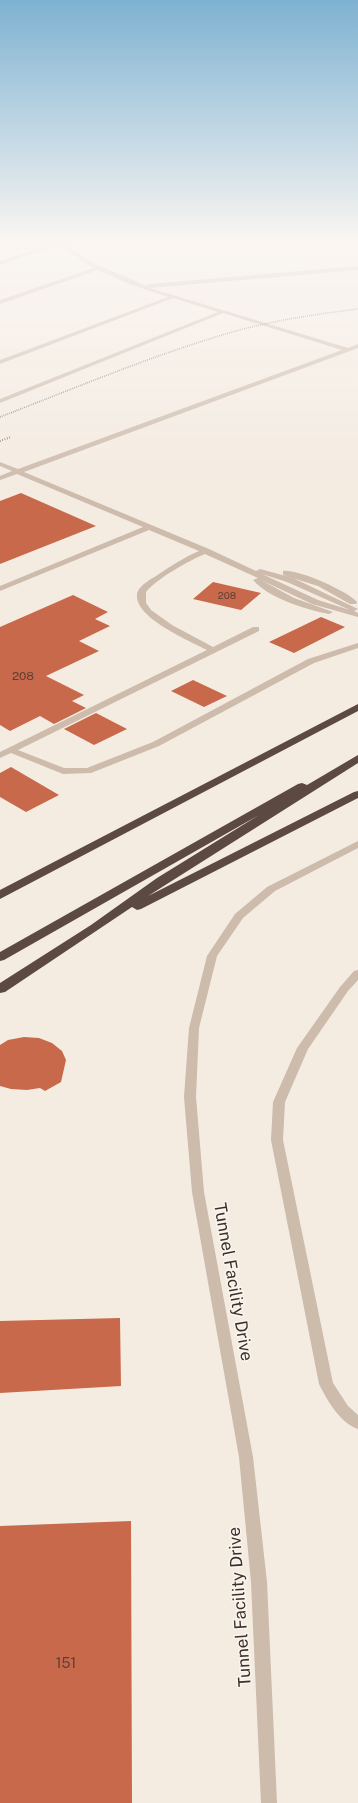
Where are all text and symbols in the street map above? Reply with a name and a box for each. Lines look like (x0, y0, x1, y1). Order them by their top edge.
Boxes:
house number: 208 (218, 590, 236, 602)
house number: 208 (12, 669, 34, 683)
street label: Tunnel Facility Drive (209, 1201, 257, 1363)
street label: Tunnel Facility Drive (224, 1526, 256, 1688)
house number: 151 (56, 1656, 76, 1672)

